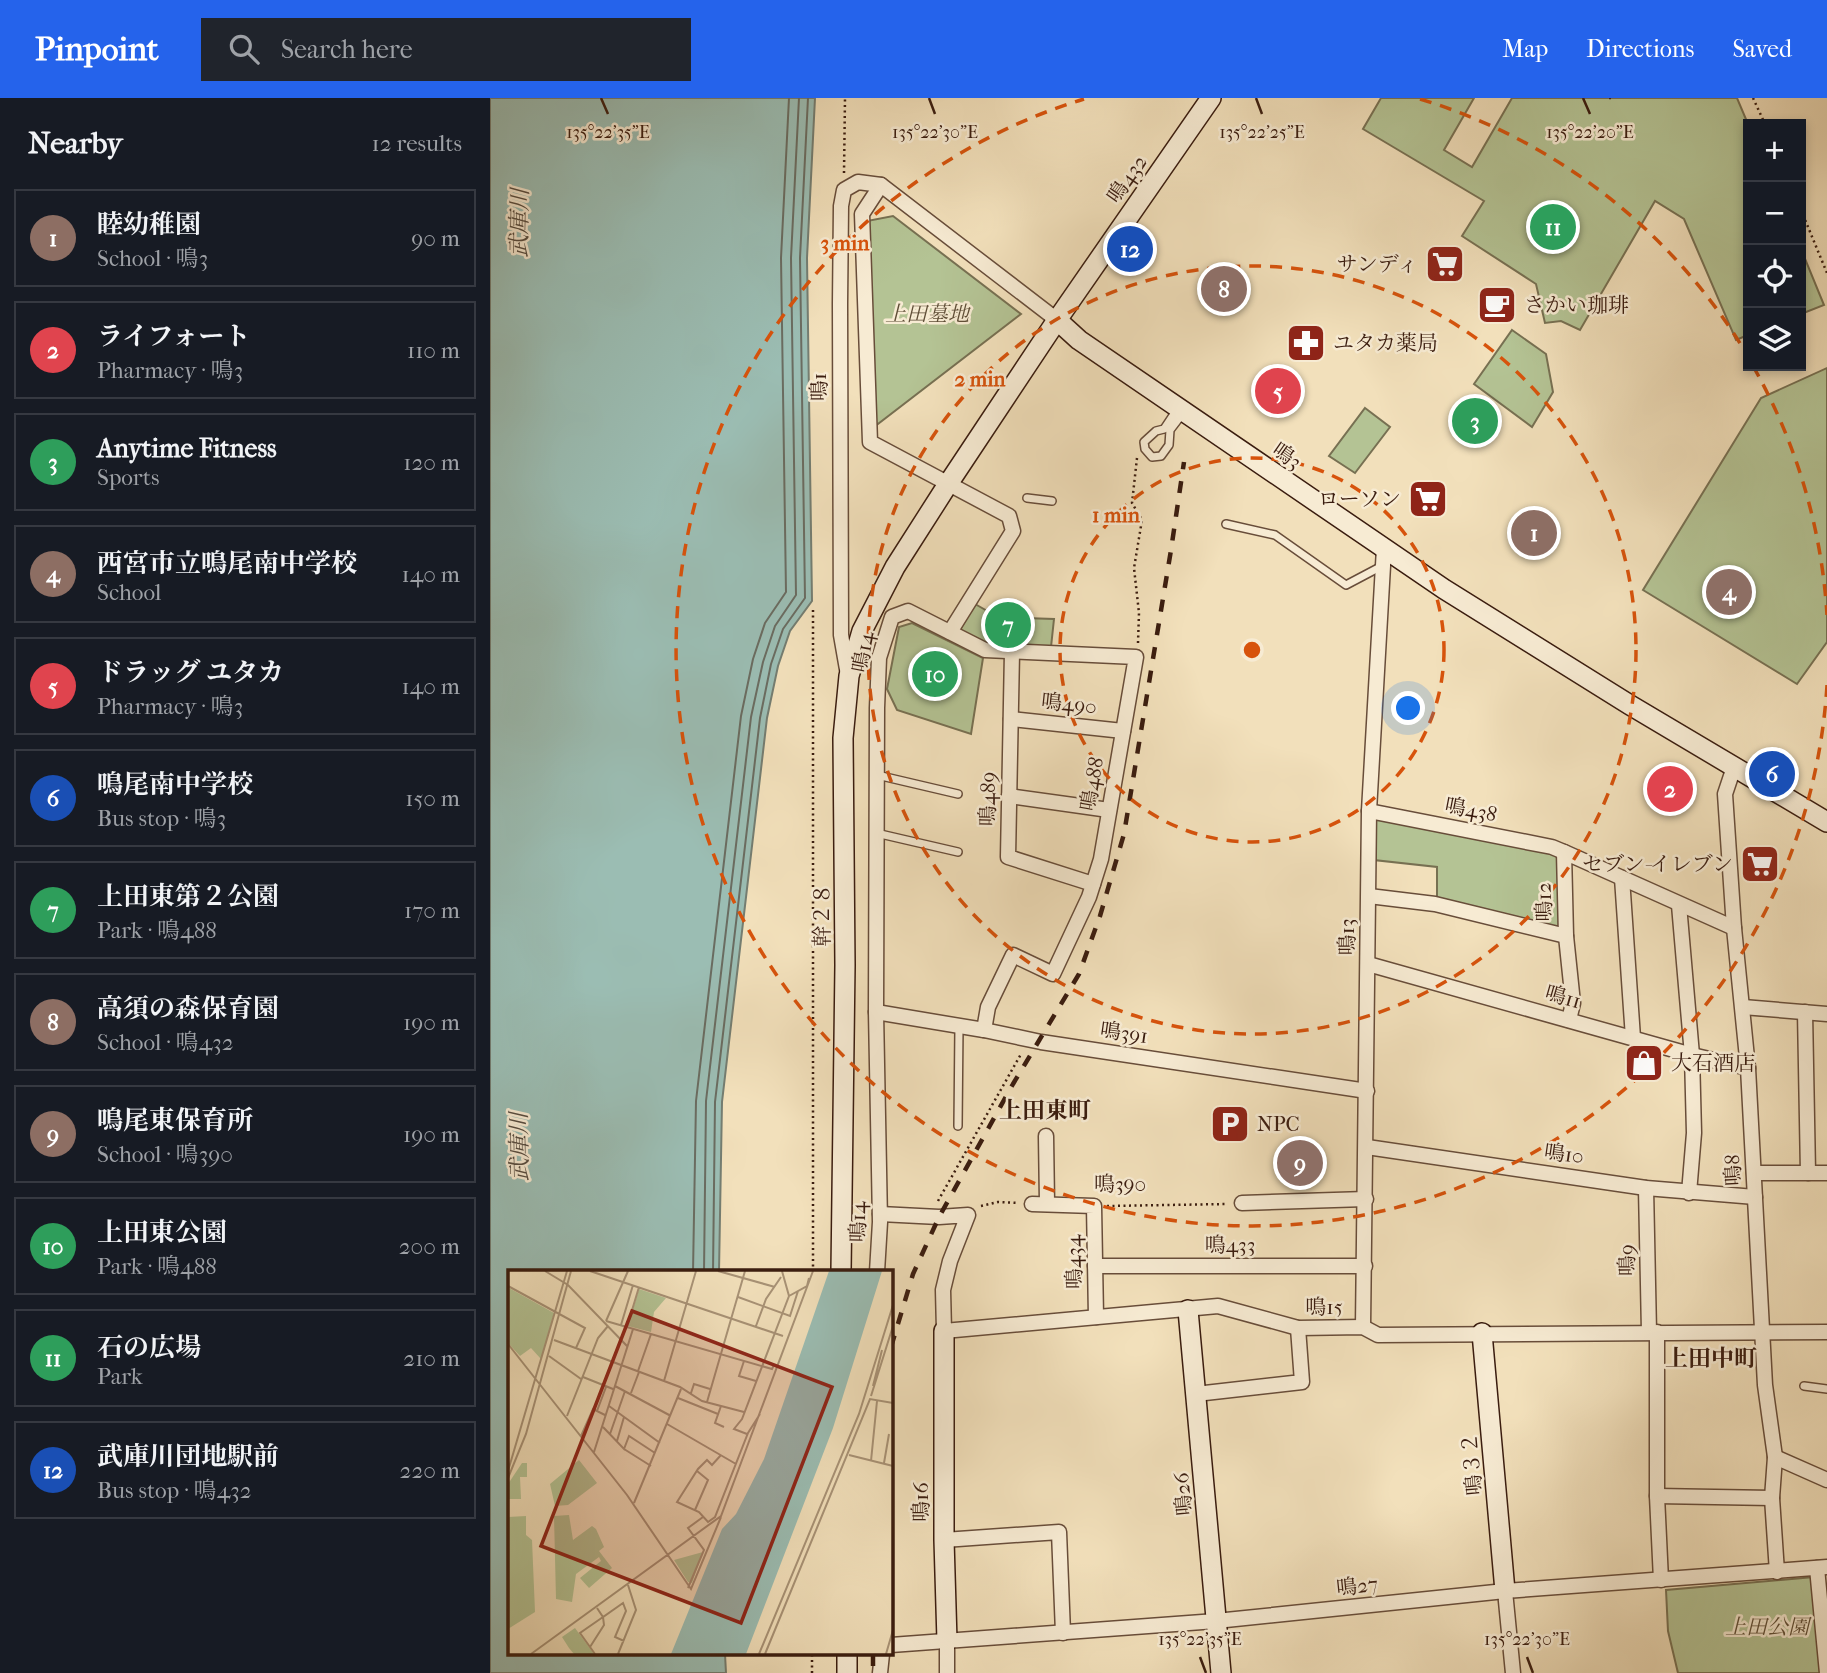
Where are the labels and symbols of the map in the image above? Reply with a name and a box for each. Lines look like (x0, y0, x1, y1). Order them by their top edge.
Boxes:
text: 135°22'35"E (566, 122, 650, 143)
text: 135°22'30"E (892, 122, 978, 143)
text: 135°22'25"E (1219, 122, 1305, 143)
text: 135°22'20"E (1546, 122, 1634, 143)
street label: 鳴432 (1102, 150, 1152, 208)
water label: 武庫川 (505, 185, 534, 258)
pin: 11 (1530, 201, 1576, 253)
pin: 12 (1107, 223, 1153, 275)
text: 3 min (821, 231, 870, 255)
supermarket icon: サンディ (1424, 243, 1466, 285)
place label: サンディ (1337, 252, 1418, 276)
pin: 8 (1201, 263, 1247, 315)
cafe icon: さかい珈琲 (1476, 284, 1518, 326)
place label: さかい珈琲 (1524, 293, 1629, 317)
park label: 上田墓地 (885, 302, 971, 326)
pharmacy icon: ユタカ薬局 (1285, 322, 1327, 364)
place label: ユタカ薬局 (1333, 331, 1438, 355)
pin: 5 (1255, 365, 1301, 417)
text: 2 min (954, 367, 1006, 391)
street label: 鳴1 (807, 373, 831, 401)
pin: 3 (1452, 395, 1498, 447)
street label: 鳴3 (1268, 438, 1306, 474)
supermarket icon: ローソン (1407, 478, 1449, 520)
place label: ローソン (1318, 487, 1401, 511)
text: 1 min (1092, 503, 1141, 527)
pin: 1 (1511, 507, 1557, 559)
pin: 4 (1706, 566, 1752, 618)
pin: 7 (985, 599, 1031, 651)
street label: 鳴14 (847, 629, 879, 674)
centre of rings (1240, 638, 1264, 662)
pin: 10 (912, 648, 958, 700)
street label: 鳴490 (1040, 689, 1098, 719)
your location (1391, 691, 1425, 725)
pin: 6 (1749, 748, 1795, 800)
street label: 鳴488 (1075, 755, 1109, 813)
pin: 2 (1647, 763, 1693, 815)
street label: 鳴489 (976, 771, 1000, 827)
street label: 鳴438 (1443, 793, 1499, 827)
supermarket icon: セブン-イレブン (1739, 843, 1781, 885)
place label: セブン-イレブン (1582, 852, 1733, 876)
street label: 鳴12 (1532, 882, 1556, 922)
street label: 幹２８ (810, 884, 834, 947)
street label: 鳴13 (1335, 918, 1359, 956)
street label: 鳴11 (1542, 981, 1584, 1013)
street label: 鳴391 (1099, 1018, 1149, 1048)
shop icon: 大石酒店 (1623, 1042, 1665, 1084)
place label: 大石酒店 (1671, 1051, 1755, 1075)
district label: 上田東町 (999, 1097, 1091, 1124)
parking icon: NPC (1209, 1103, 1251, 1145)
water label: 武庫川 (505, 1109, 534, 1182)
place label: NPC (1257, 1112, 1300, 1136)
pin: 9 (1277, 1137, 1323, 1189)
street label: 鳴10 (1543, 1139, 1585, 1169)
street label: 鳴8 (1720, 1154, 1746, 1186)
street label: 鳴390 (1094, 1172, 1146, 1196)
street label: 鳴14 (846, 1201, 870, 1243)
street label: 鳴433 (1205, 1233, 1255, 1257)
street label: 鳴434 (1062, 1234, 1086, 1289)
street label: 鳴9 (1615, 1244, 1639, 1276)
inset map (508, 1270, 892, 1656)
street label: 鳴15 (1305, 1295, 1343, 1319)
district label: 上田中町 (1665, 1345, 1757, 1372)
street label: 鳴３２ (1457, 1432, 1487, 1496)
street label: 鳴26 (1169, 1471, 1197, 1517)
street label: 鳴16 (909, 1481, 933, 1522)
street label: 鳴27 (1335, 1572, 1379, 1600)
park label: 上田公園 (1725, 1615, 1812, 1639)
text: 135°22'35"E (1158, 1629, 1242, 1650)
text: 135°22'30"E (1484, 1629, 1570, 1650)

